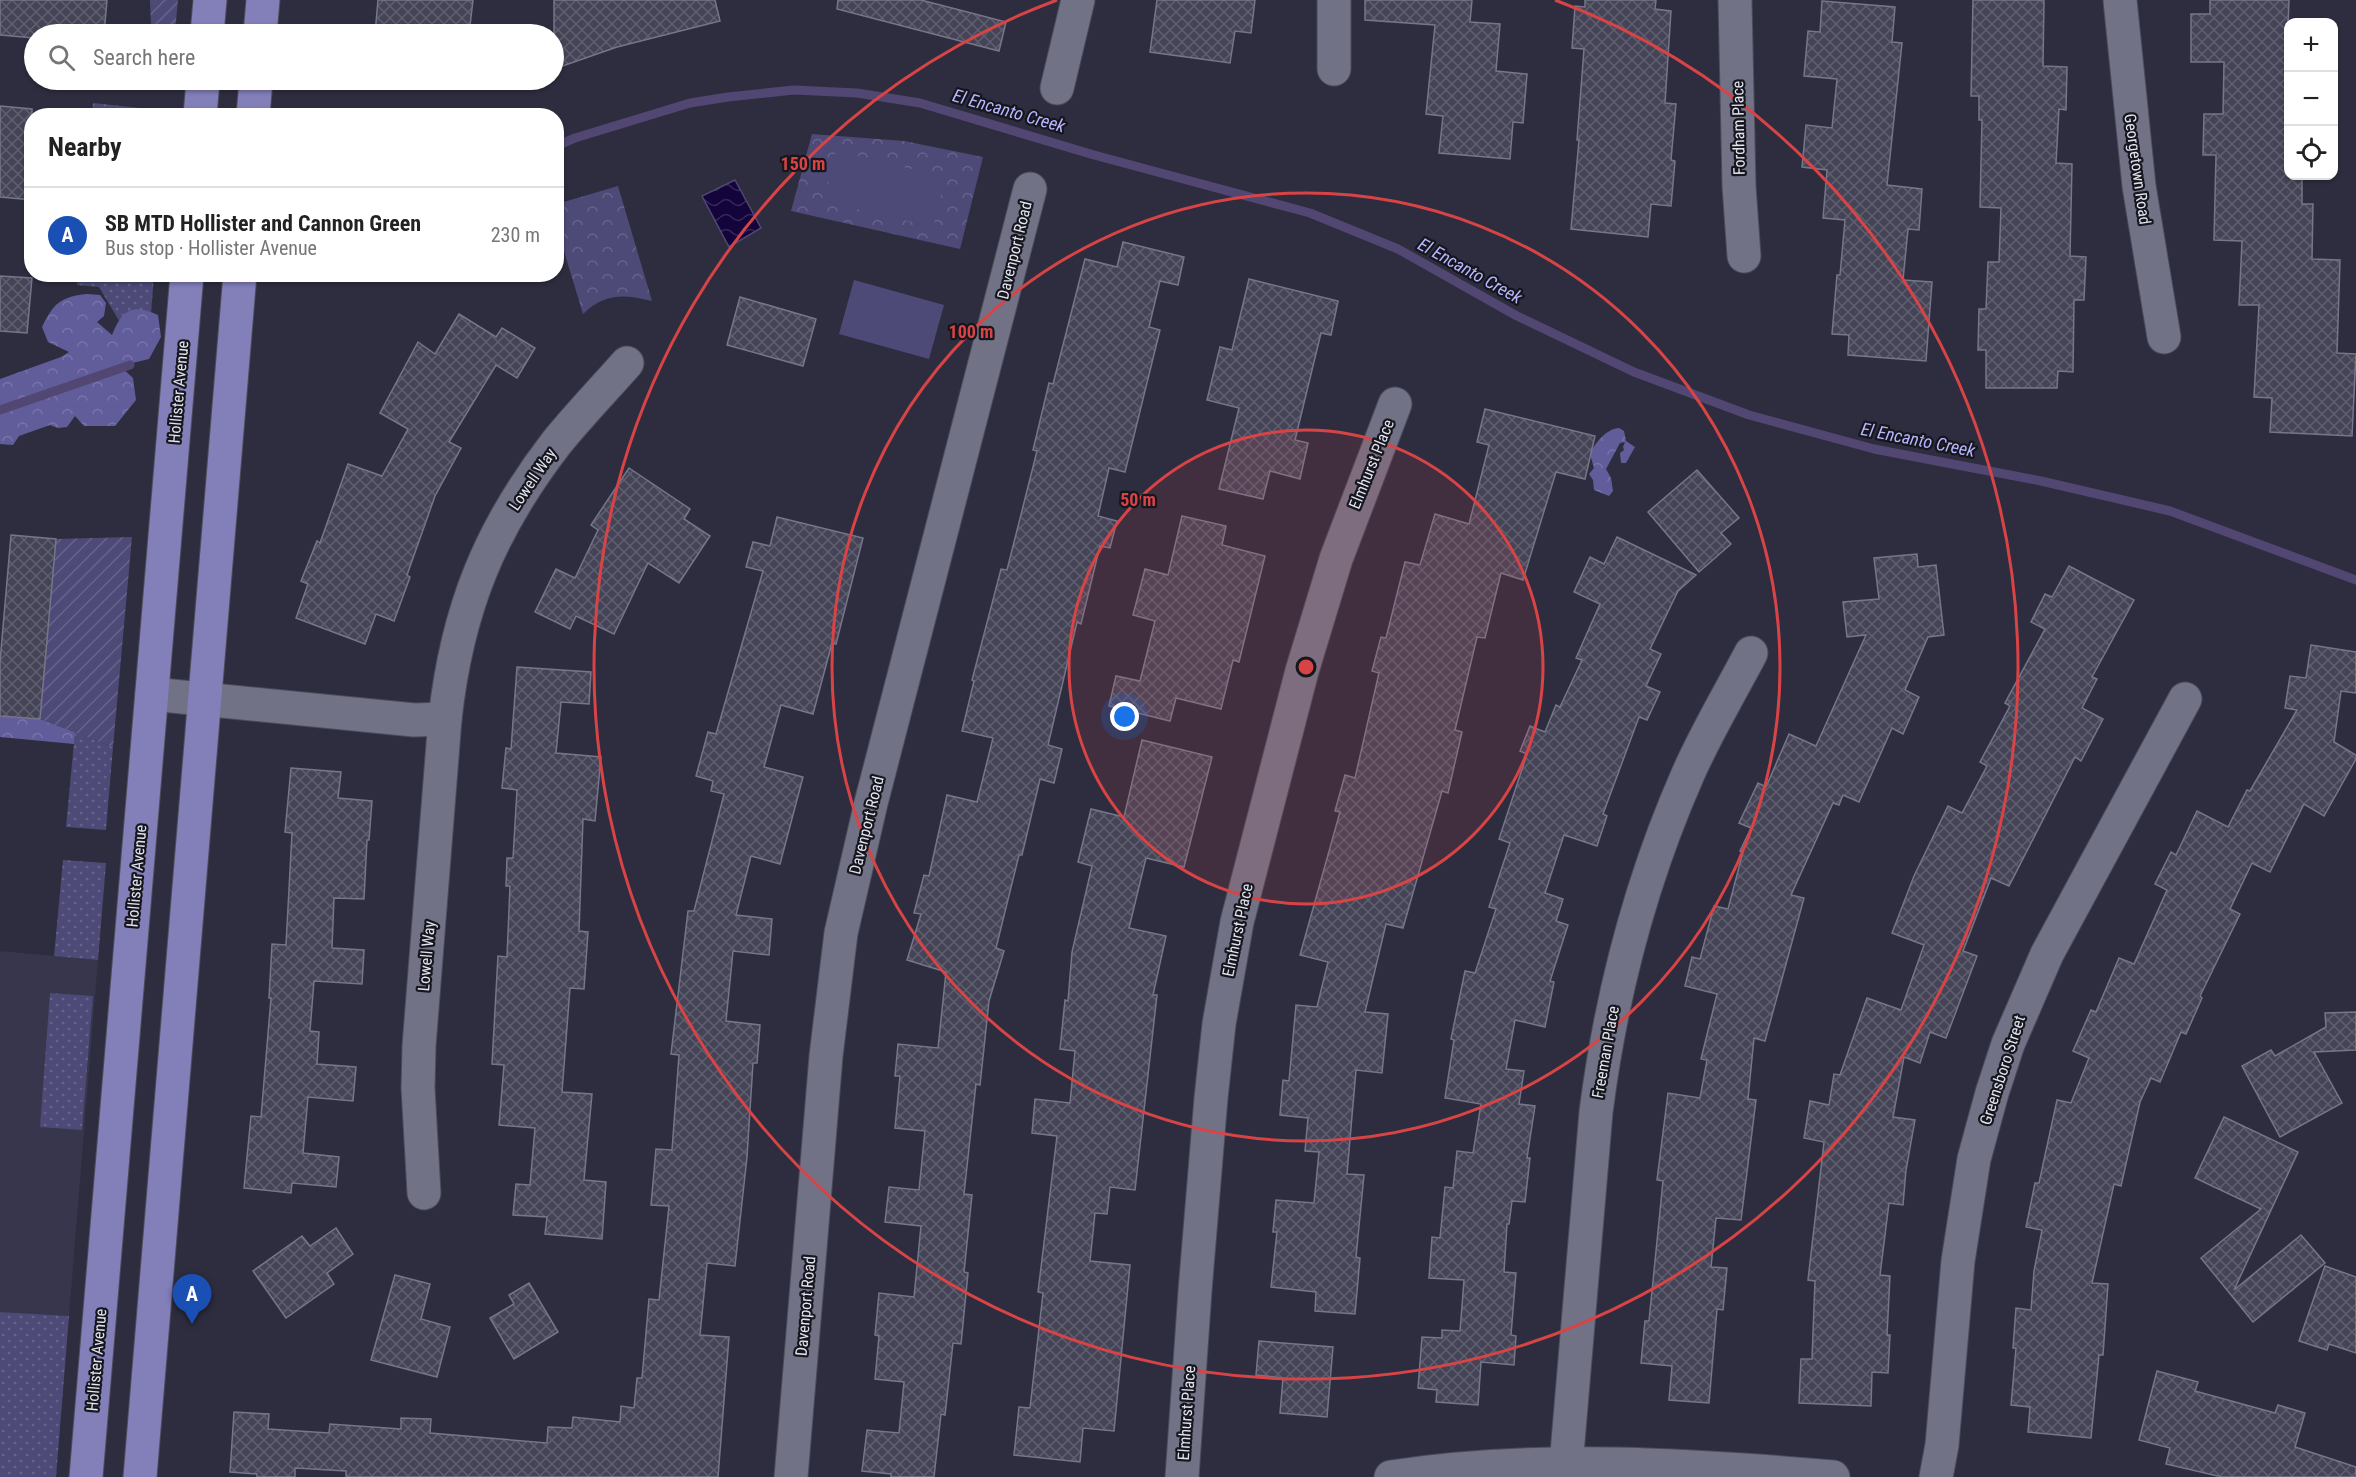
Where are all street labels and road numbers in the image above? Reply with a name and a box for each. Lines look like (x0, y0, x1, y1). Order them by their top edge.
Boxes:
street label: Fordham Place (1728, 81, 1749, 175)
street label: Georgetown Road (2120, 112, 2155, 226)
street label: Davenport Road (993, 199, 1036, 301)
street label: Hollister Avenue (165, 340, 192, 444)
street label: Elmhurst Place (1345, 417, 1398, 512)
street label: Lowell Way (505, 444, 560, 514)
street label: Davenport Road (845, 774, 888, 876)
street label: Hollister Avenue (123, 824, 150, 928)
street label: Elmhurst Place (1218, 882, 1257, 978)
street label: Lowell Way (414, 920, 439, 992)
street label: Freeman Place (1588, 1004, 1623, 1100)
street label: Greensboro Street (1976, 1013, 2029, 1127)
street label: Davenport Road (792, 1255, 819, 1357)
street label: Hollister Avenue (83, 1308, 110, 1412)
street label: Elmhurst Place (1174, 1365, 1199, 1461)

